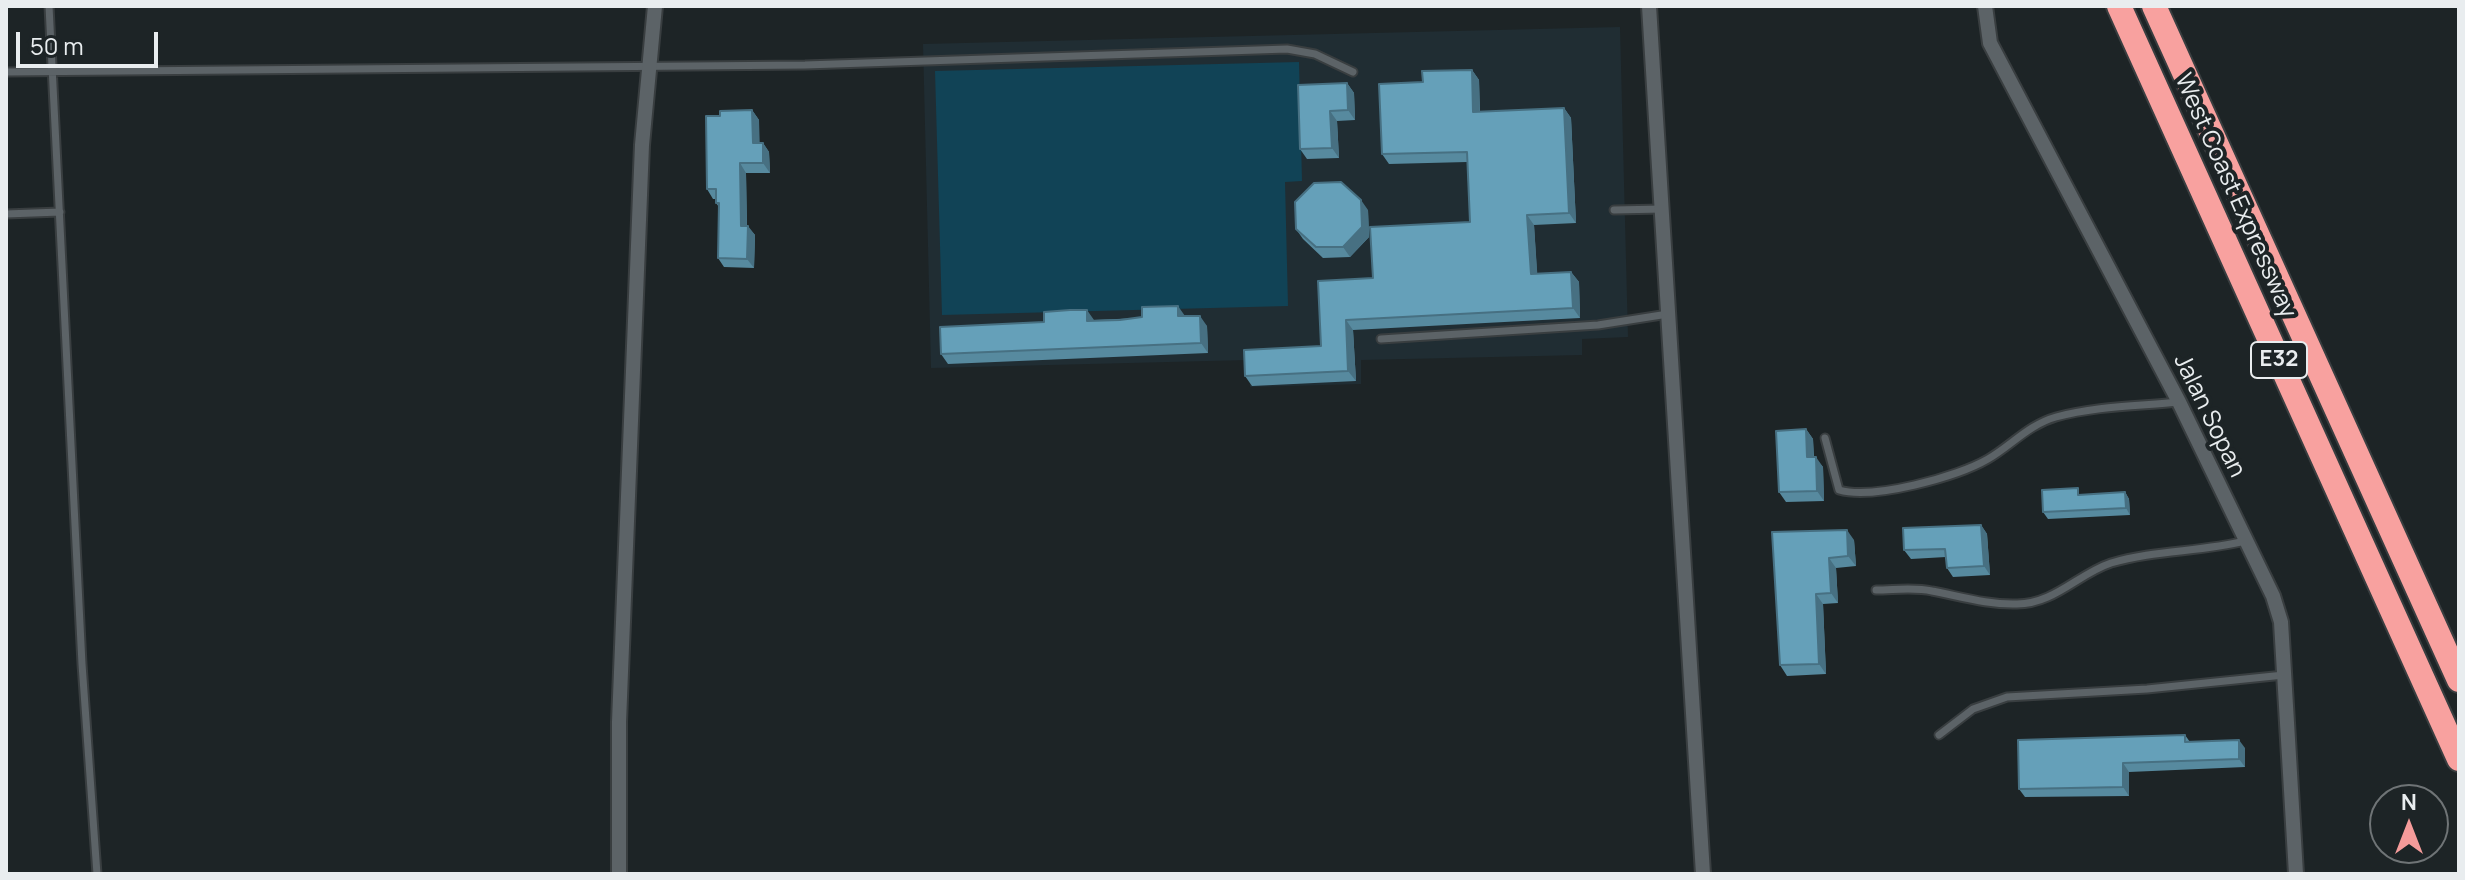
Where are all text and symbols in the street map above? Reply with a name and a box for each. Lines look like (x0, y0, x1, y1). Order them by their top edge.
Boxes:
scale bar (20, 16, 162, 66)
text: 50 m (30, 29, 84, 62)
street label: West Coast Expressway (2168, 69, 2302, 323)
road number: E32 (2251, 342, 2307, 378)
street label: Jalan Sopan (2167, 350, 2251, 482)
north arrow (2369, 784, 2449, 864)
text: N (2401, 787, 2417, 817)

